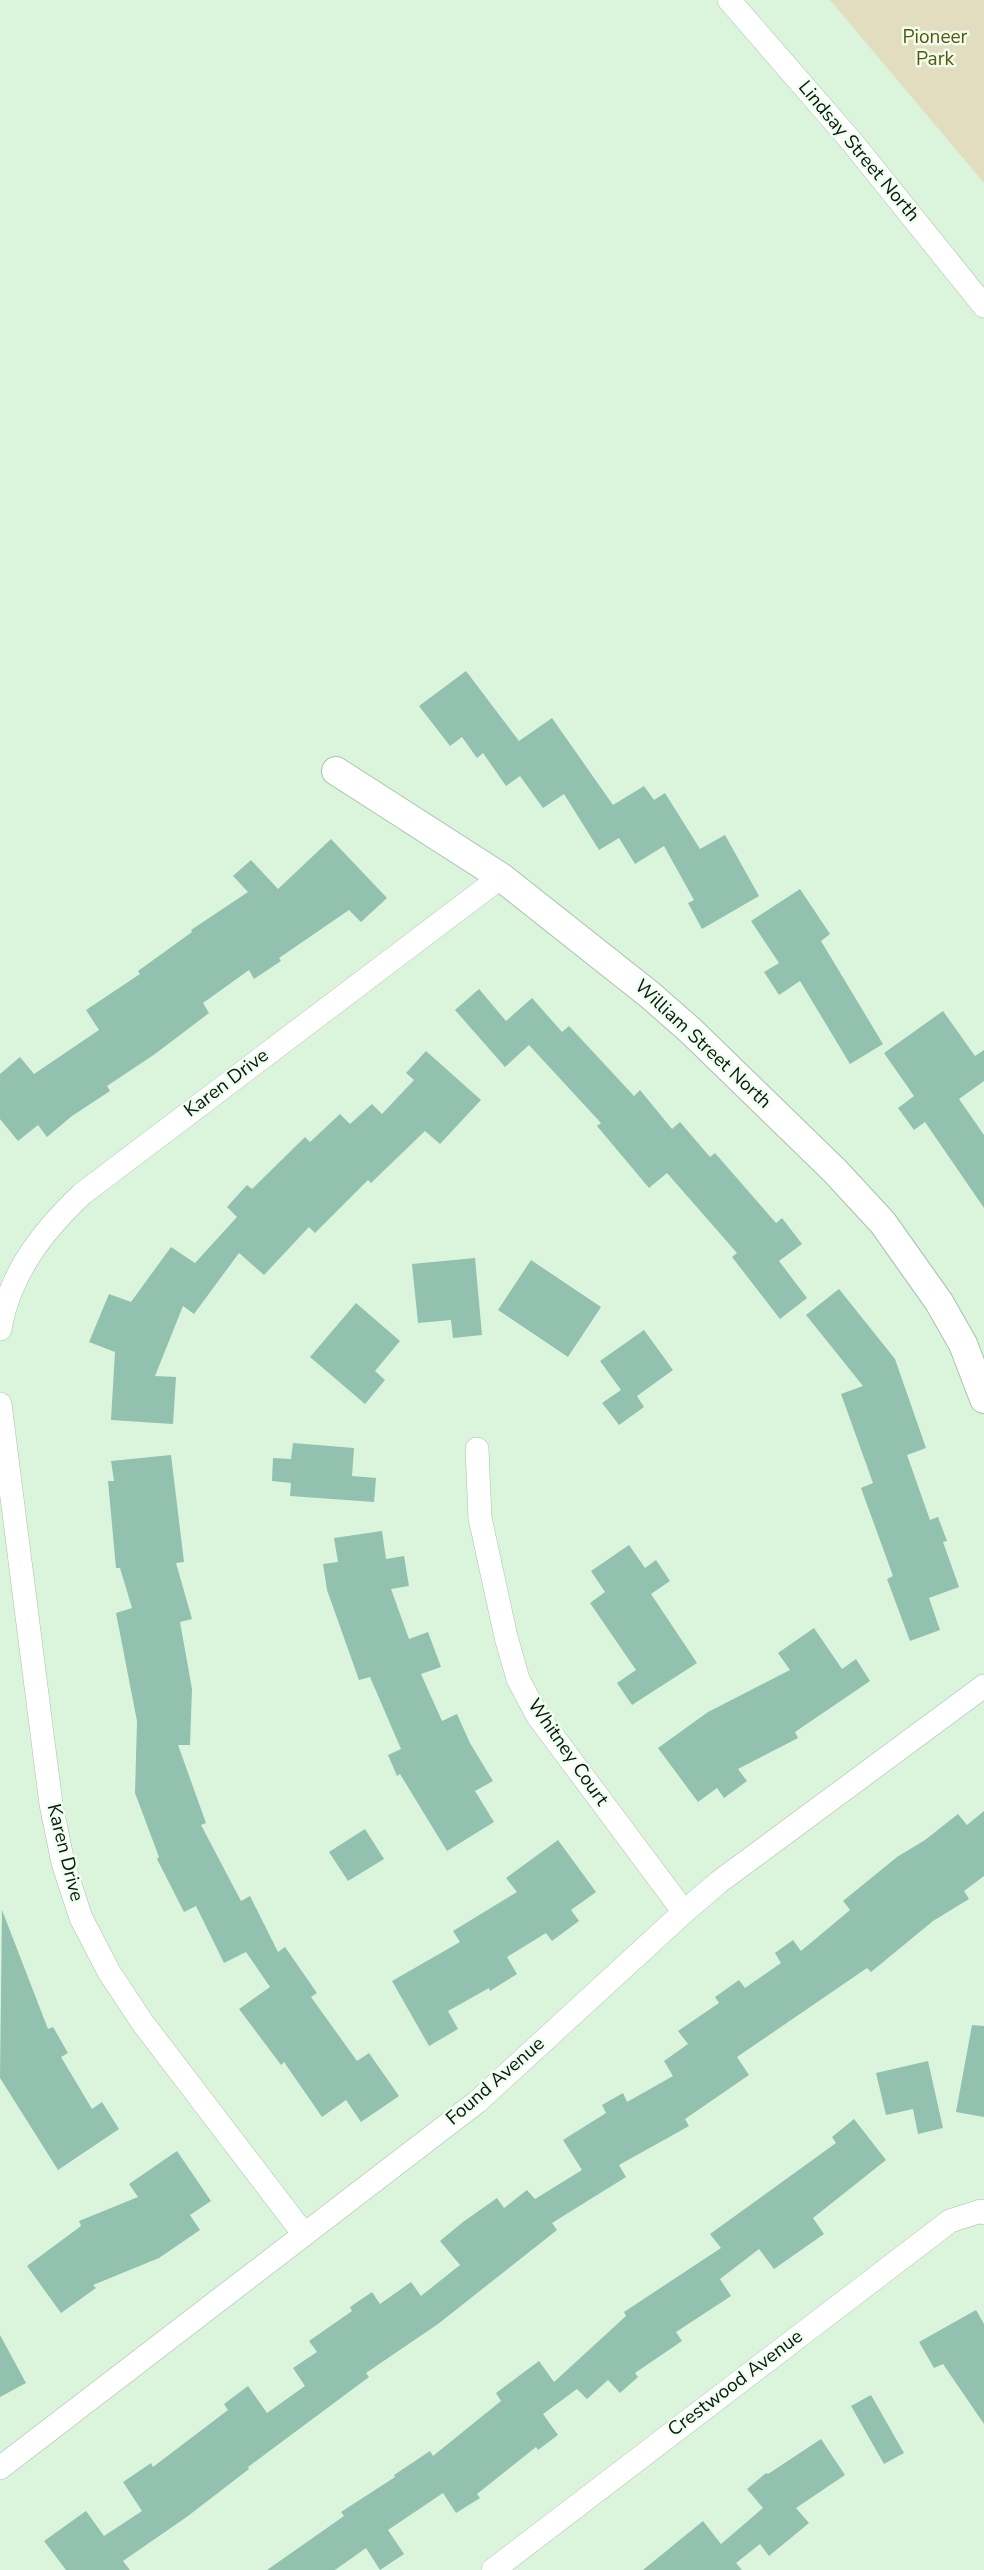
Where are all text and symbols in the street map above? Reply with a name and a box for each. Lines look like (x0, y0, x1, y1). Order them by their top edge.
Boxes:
park label: Pioneer Park (903, 27, 967, 71)
street label: Lindsay Street North (793, 77, 923, 227)
street label: William Street North (629, 976, 775, 1114)
street label: Karen Drive (180, 1045, 274, 1123)
street label: Whitney Court (522, 1695, 612, 1811)
street label: Karen Drive (41, 1802, 87, 1904)
street label: Found Avenue (442, 2033, 550, 2131)
street label: Crestwood Avenue (664, 2326, 808, 2442)

